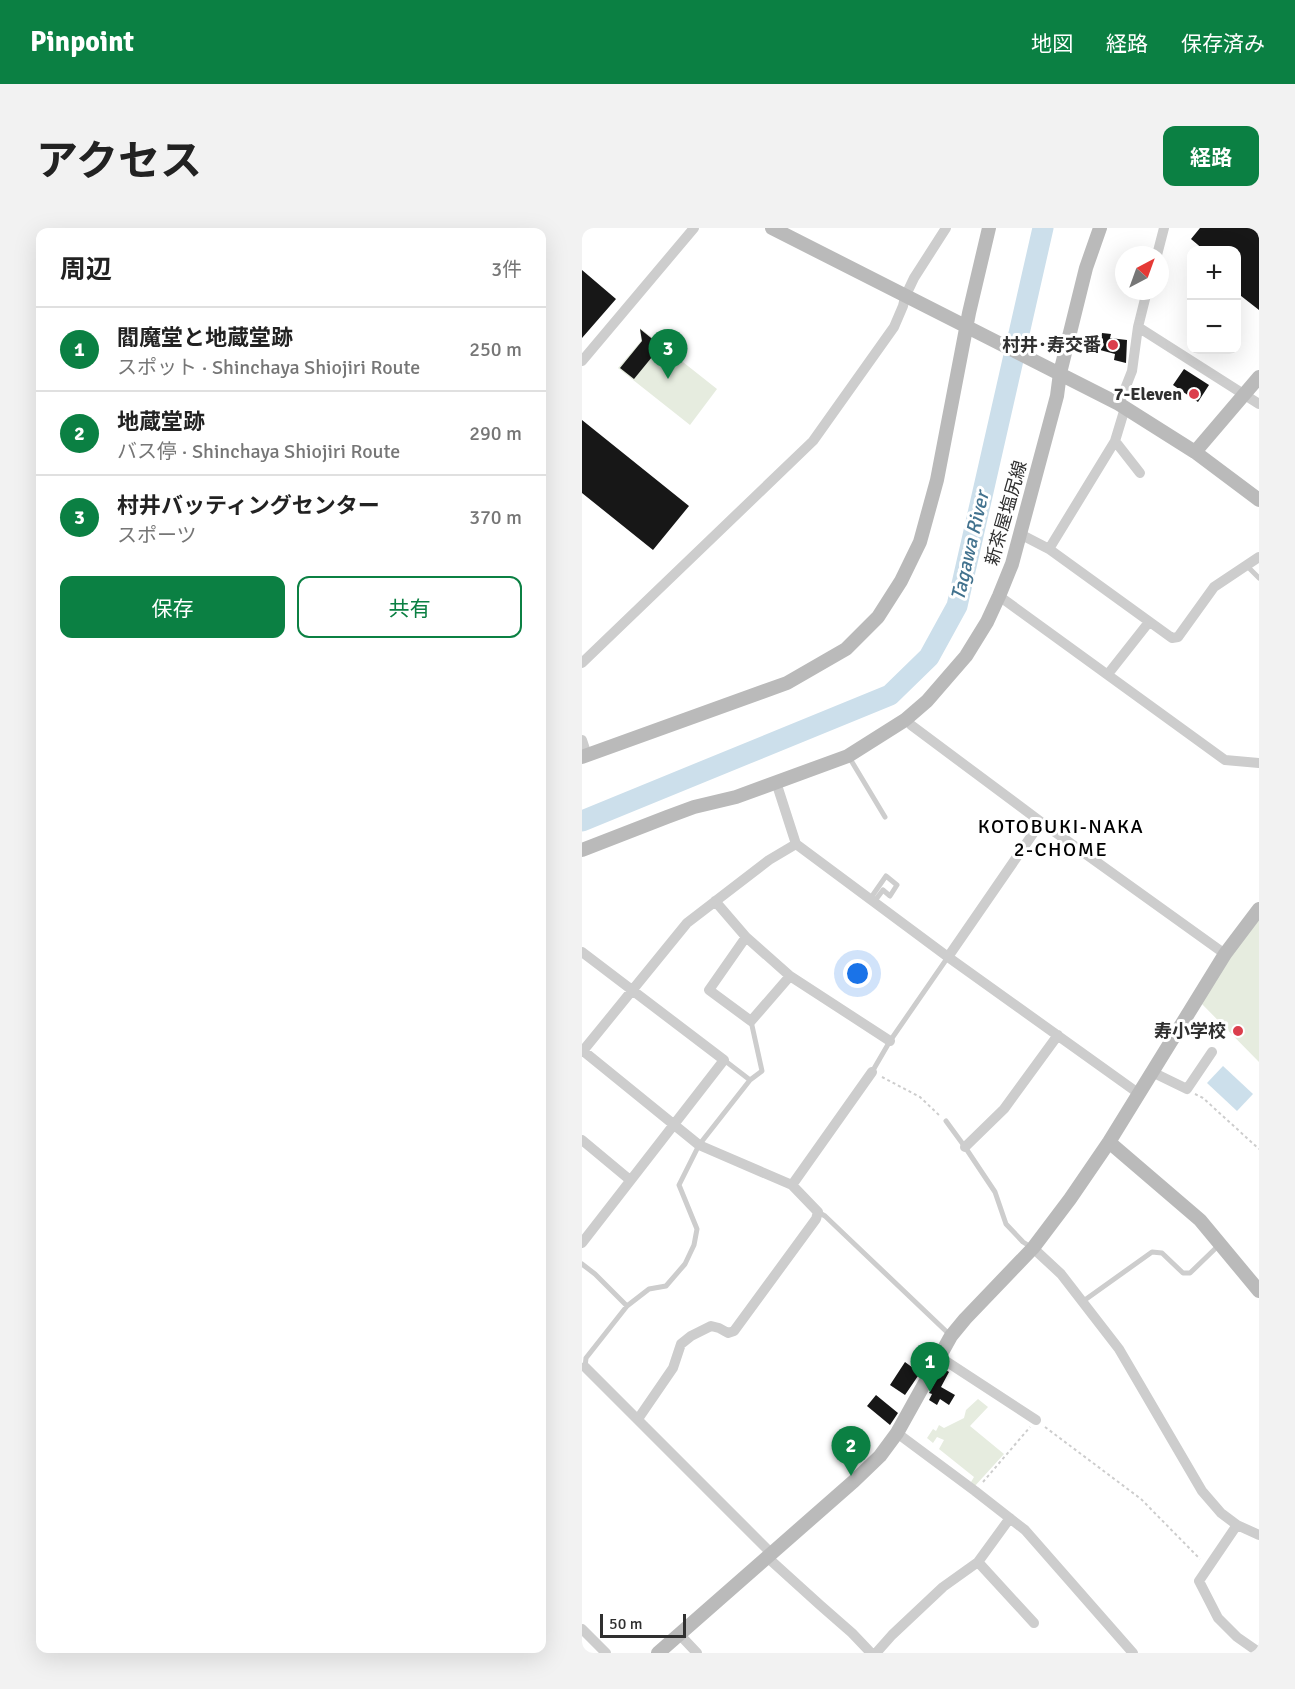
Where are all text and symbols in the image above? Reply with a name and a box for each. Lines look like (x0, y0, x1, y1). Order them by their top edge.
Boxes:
text: Pinpoint (30, 25, 134, 59)
text: 地図 (1031, 31, 1073, 57)
text: 経路 (1106, 31, 1148, 57)
text: 保存済み (1181, 31, 1265, 57)
button: 経路 (1163, 126, 1259, 186)
text: アクセス (36, 136, 202, 187)
north arrow (1115, 246, 1169, 300)
map controls (1187, 246, 1241, 354)
button: + (1187, 246, 1241, 300)
text: 周辺 (60, 254, 112, 286)
text: 3件 (491, 257, 522, 282)
button: − (1187, 300, 1241, 354)
text: 閻魔堂と地蔵堂跡 (117, 324, 293, 351)
pin: 3 (648, 330, 688, 379)
place label: 村井･寿交番 (1002, 334, 1101, 356)
text: 1 (74, 337, 85, 362)
text: 250 m (469, 337, 522, 362)
marker: 村井･寿交番 (1106, 338, 1120, 352)
text: スポット · Shinchaya Shiojiri Route (117, 355, 420, 380)
place label: 7-Eleven (1114, 383, 1182, 405)
marker: 7-Eleven (1187, 387, 1201, 401)
text: 地蔵堂跡 (117, 408, 205, 435)
text: 2 (74, 421, 85, 446)
text: 290 m (469, 421, 522, 446)
text: バス停 · Shinchaya Shiojiri Route (117, 439, 400, 464)
street label: 新茶屋塩尻線 (981, 458, 1031, 568)
water label: Tagawa River (945, 486, 995, 603)
text: 村井バッティングセンター (117, 492, 380, 519)
text: 3 (74, 505, 85, 530)
text: 370 m (469, 505, 522, 530)
text: スポーツ (117, 523, 197, 548)
button: 保存 (60, 576, 285, 638)
button: 共有 (297, 576, 522, 638)
district label: KOTOBUKI-NAKA 2-CHOME (978, 814, 1144, 862)
your location (843, 959, 872, 988)
place label: 寿小学校 (1154, 1020, 1226, 1042)
marker: 寿小学校 (1231, 1024, 1245, 1038)
pin: 1 (910, 1342, 950, 1392)
pin: 2 (832, 1426, 870, 1476)
scale bar (600, 1611, 686, 1638)
text: 50 m (609, 1614, 643, 1634)

